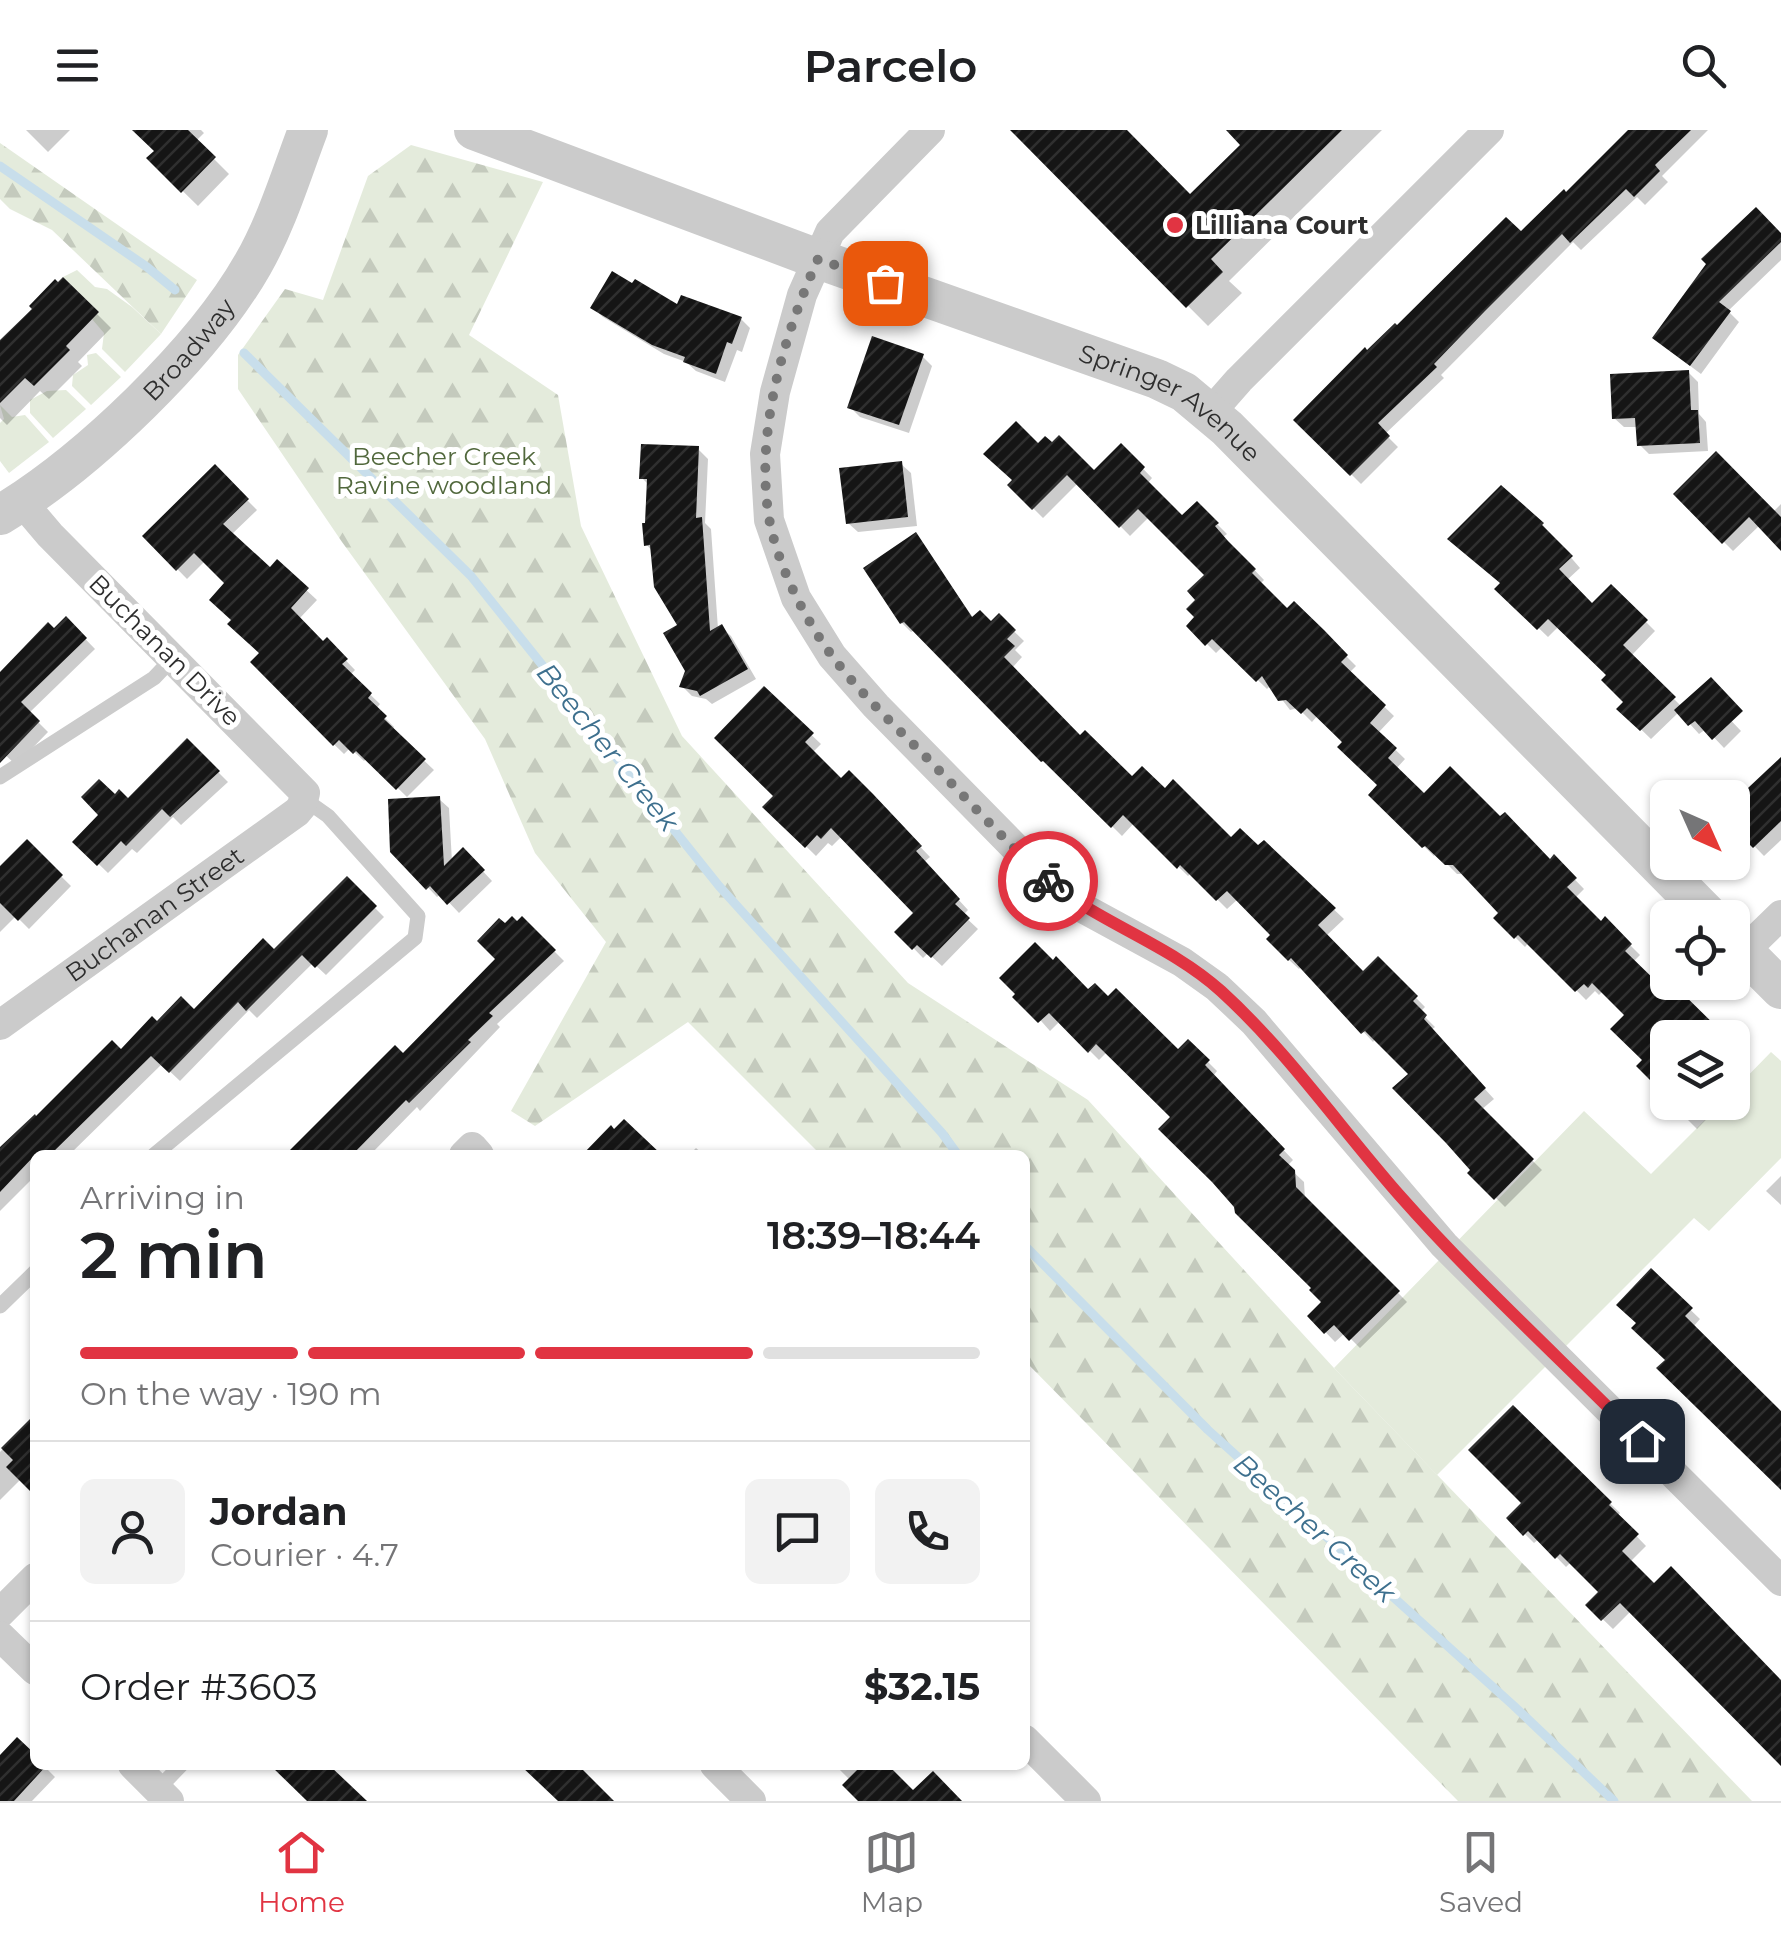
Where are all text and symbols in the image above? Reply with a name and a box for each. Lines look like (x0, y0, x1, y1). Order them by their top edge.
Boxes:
icon: menu (50, 38, 105, 93)
text: Parcelo (804, 38, 977, 93)
icon: search (1676, 38, 1731, 93)
place label: Lilliana Court (1195, 210, 1369, 240)
marker: Lilliana Court (1164, 214, 1186, 236)
pin (843, 241, 928, 326)
icon: bag (858, 256, 913, 311)
street label: Broadway (136, 292, 241, 407)
street label: Springer Avenue (1075, 338, 1267, 468)
park label: Beecher Creek Ravine woodland (336, 441, 552, 500)
street label: Buchanan Drive (83, 568, 247, 732)
water label: Beecher Creek (530, 656, 687, 839)
north arrow (1650, 780, 1750, 880)
map controls (1650, 780, 1750, 1120)
courier (998, 831, 1098, 931)
street label: Buchanan Street (60, 840, 249, 988)
icon: bike (1021, 854, 1076, 909)
button: locate (1650, 900, 1750, 1000)
button: layers (1650, 1020, 1750, 1120)
text: Arriving in (80, 1178, 245, 1217)
text: 18:39–18:44 (767, 1212, 980, 1259)
text: 2 min (80, 1215, 268, 1294)
text: On the way · 190 m (80, 1374, 382, 1413)
pin (1600, 1399, 1685, 1484)
icon: home (1615, 1414, 1670, 1469)
water label: Beecher Creek (1227, 1446, 1404, 1611)
button: person (80, 1479, 185, 1584)
button: chat (745, 1479, 850, 1584)
button: phone (875, 1479, 980, 1584)
text: Jordan (210, 1488, 348, 1535)
text: Courier · 4.7 (210, 1535, 399, 1574)
text: Order #3603 (80, 1663, 318, 1710)
text: $32.15 (864, 1663, 980, 1710)
tab: Home (258, 1825, 345, 1919)
tab: Map (861, 1825, 923, 1919)
tab: Saved (1439, 1825, 1523, 1919)

